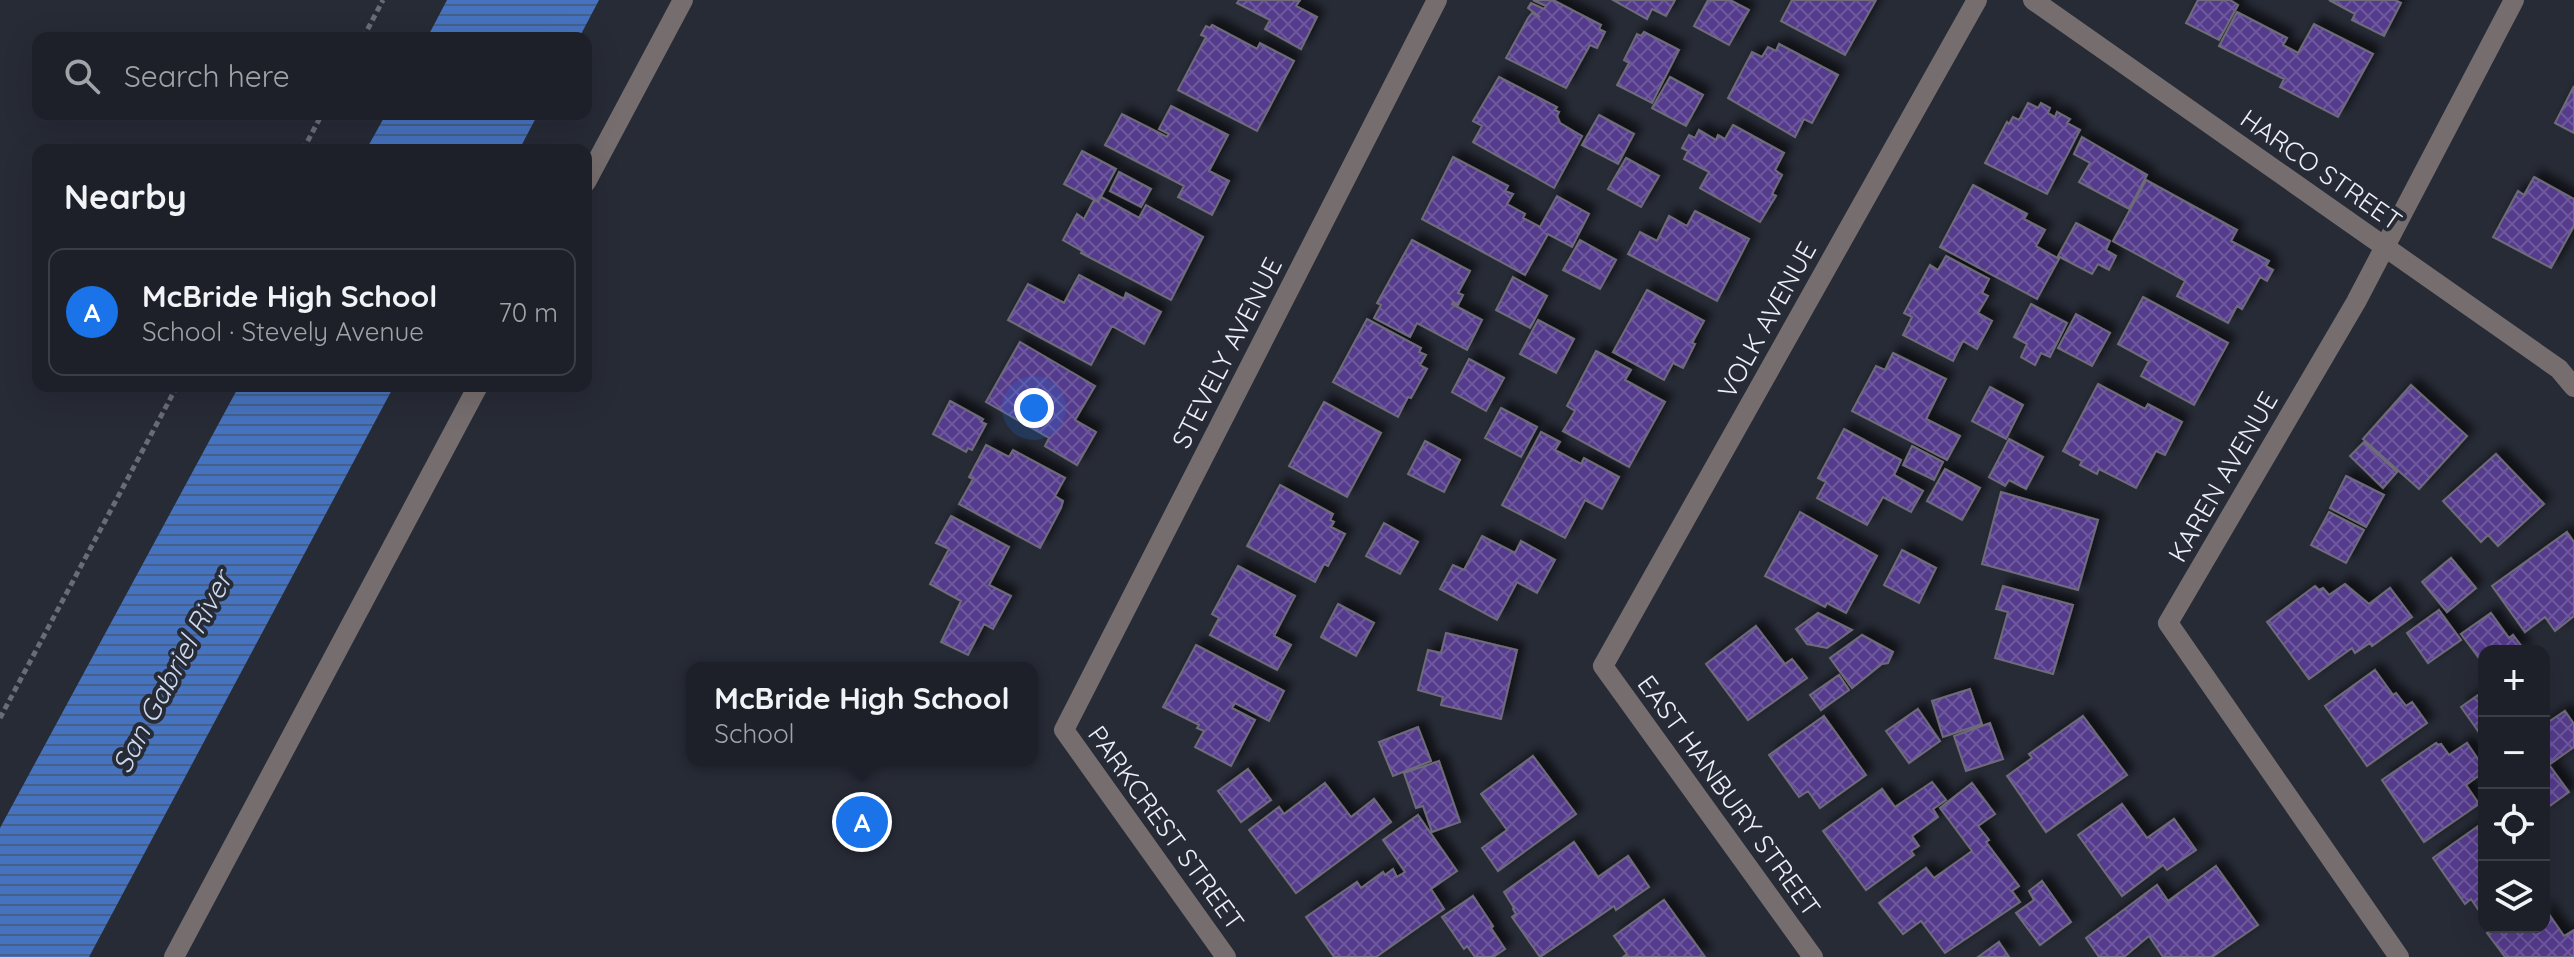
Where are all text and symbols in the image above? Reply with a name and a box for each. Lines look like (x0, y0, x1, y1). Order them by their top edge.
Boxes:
search box (32, 32, 592, 120)
icon: search (60, 54, 104, 98)
text: Search here (124, 57, 290, 95)
street label: HARCO STREET (2234, 102, 2408, 238)
text: Nearby (64, 175, 187, 218)
street label: VOLK AVENUE (1710, 236, 1823, 404)
street label: STEVELY AVENUE (1164, 252, 1289, 454)
text: McBride High School (142, 277, 437, 315)
text: A (84, 296, 100, 329)
text: 70 m (498, 296, 558, 329)
text: School · Stevely Avenue (142, 315, 424, 348)
street label: KAREN AVENUE (2160, 386, 2285, 568)
your location (1014, 388, 1054, 428)
water label: San Gabriel River (104, 562, 241, 778)
map controls (2478, 645, 2550, 933)
button: + (2478, 645, 2550, 717)
popup (686, 662, 1038, 766)
street label: EAST HANBURY STREET (1631, 669, 1828, 923)
text: McBride High School (714, 679, 1010, 717)
text: School (714, 717, 795, 750)
button: − (2478, 717, 2550, 789)
street label: PARKCREST STREET (1081, 719, 1252, 937)
button: locate (2478, 789, 2550, 861)
pin: A (836, 792, 888, 852)
button: layers (2478, 861, 2550, 933)

